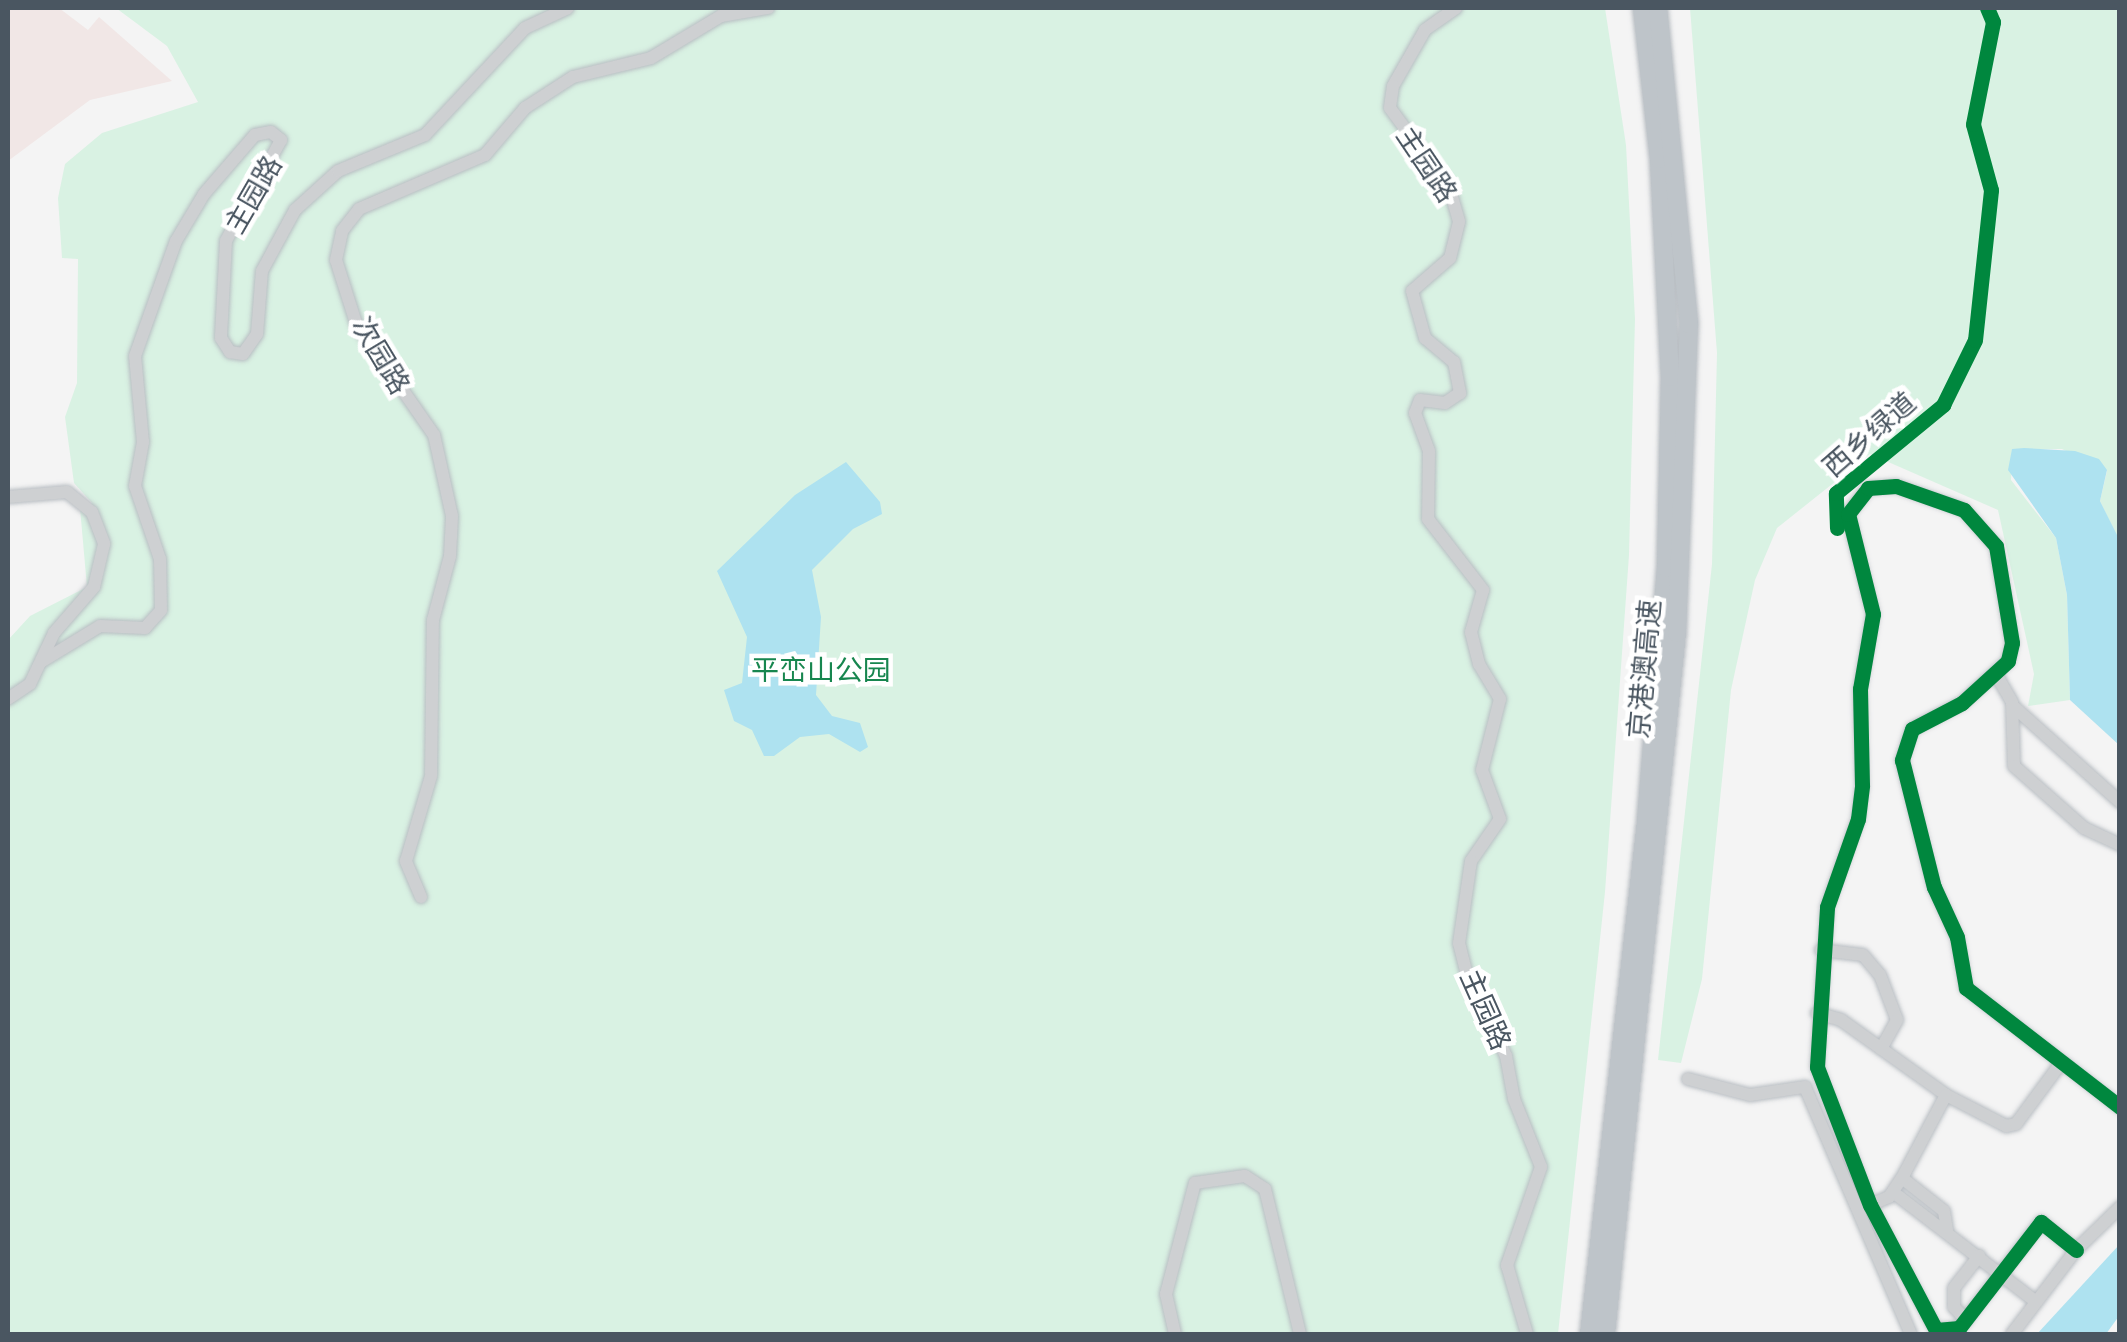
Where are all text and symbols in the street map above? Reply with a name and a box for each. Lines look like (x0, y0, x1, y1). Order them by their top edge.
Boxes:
street label: 主园路 (1389, 121, 1463, 209)
street label: 主园路 (218, 150, 290, 240)
street label: 次园路 (344, 311, 416, 401)
street label: 西乡绿道 (1817, 386, 1923, 484)
street label: 京港澳高速 (1622, 598, 1668, 740)
park label: 平峦山公园 (751, 654, 891, 688)
street label: 主园路 (1453, 965, 1517, 1055)

